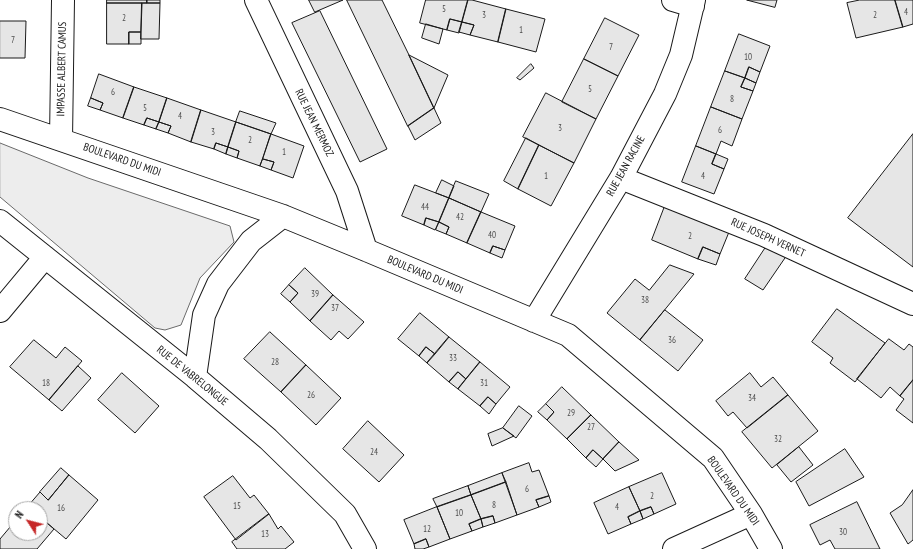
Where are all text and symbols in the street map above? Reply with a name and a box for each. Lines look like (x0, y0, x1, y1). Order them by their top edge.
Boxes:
house number: 5 (442, 4, 446, 14)
house number: 4 (904, 7, 908, 17)
house number: 3 (482, 10, 486, 20)
house number: 2 (873, 10, 877, 20)
house number: 2 (122, 13, 126, 23)
street label: IMPASSE ALBERT CAMUS (55, 22, 69, 116)
house number: 1 (519, 25, 523, 35)
house number: 7 (11, 35, 15, 45)
house number: 7 (609, 42, 613, 52)
house number: 10 (744, 52, 752, 62)
house number: 5 (588, 84, 592, 94)
house number: 6 (111, 87, 115, 97)
street label: RUE JEAN MERMOZ (292, 87, 336, 159)
house number: 8 (730, 94, 734, 104)
house number: 5 (143, 103, 147, 113)
house number: 4 (178, 111, 182, 121)
house number: 3 (558, 123, 562, 133)
house number: 6 (718, 125, 722, 135)
house number: 3 (211, 127, 215, 137)
street label: RUE JEAN RACINE (604, 133, 648, 199)
house number: 2 (248, 135, 252, 145)
street label: BOULEVARD DU MIDI (81, 141, 163, 179)
house number: 1 (282, 147, 286, 157)
house number: 1 (544, 171, 548, 181)
house number: 4 (701, 171, 705, 181)
house number: 44 (421, 202, 429, 212)
house number: 42 (456, 212, 464, 222)
street label: RUE JOSEPH VERNET (729, 216, 807, 260)
house number: 40 (488, 230, 496, 240)
house number: 2 (688, 231, 692, 241)
street label: BOULEVARD DU MIDI (385, 253, 465, 297)
house number: 39 (311, 289, 319, 299)
house number: 38 (641, 295, 649, 305)
house number: 37 (331, 303, 339, 313)
house number: 36 (668, 335, 676, 345)
street label: RUE DE VABRELONGUE (154, 343, 230, 409)
house number: 33 (449, 353, 457, 363)
house number: 28 (271, 357, 279, 367)
house number: 18 (42, 378, 50, 388)
house number: 31 (480, 378, 488, 388)
house number: 26 (307, 390, 315, 400)
house number: 34 (748, 393, 756, 403)
house number: 29 (567, 408, 575, 418)
house number: 27 (587, 422, 595, 432)
house number: 32 (774, 434, 782, 444)
house number: 24 (370, 447, 378, 457)
street label: BOULEVARD DU MIDI (704, 454, 762, 528)
house number: 6 (525, 484, 529, 494)
house number: 2 (650, 491, 654, 501)
house number: 8 (492, 500, 496, 510)
north arrow (8, 501, 48, 541)
house number: 15 (233, 501, 241, 511)
house number: 4 (615, 502, 619, 512)
house number: 16 (57, 503, 65, 513)
text: N (12, 508, 27, 521)
house number: 10 (455, 508, 463, 518)
house number: 12 (423, 524, 431, 534)
house number: 30 (839, 527, 847, 537)
house number: 13 (261, 529, 269, 539)

